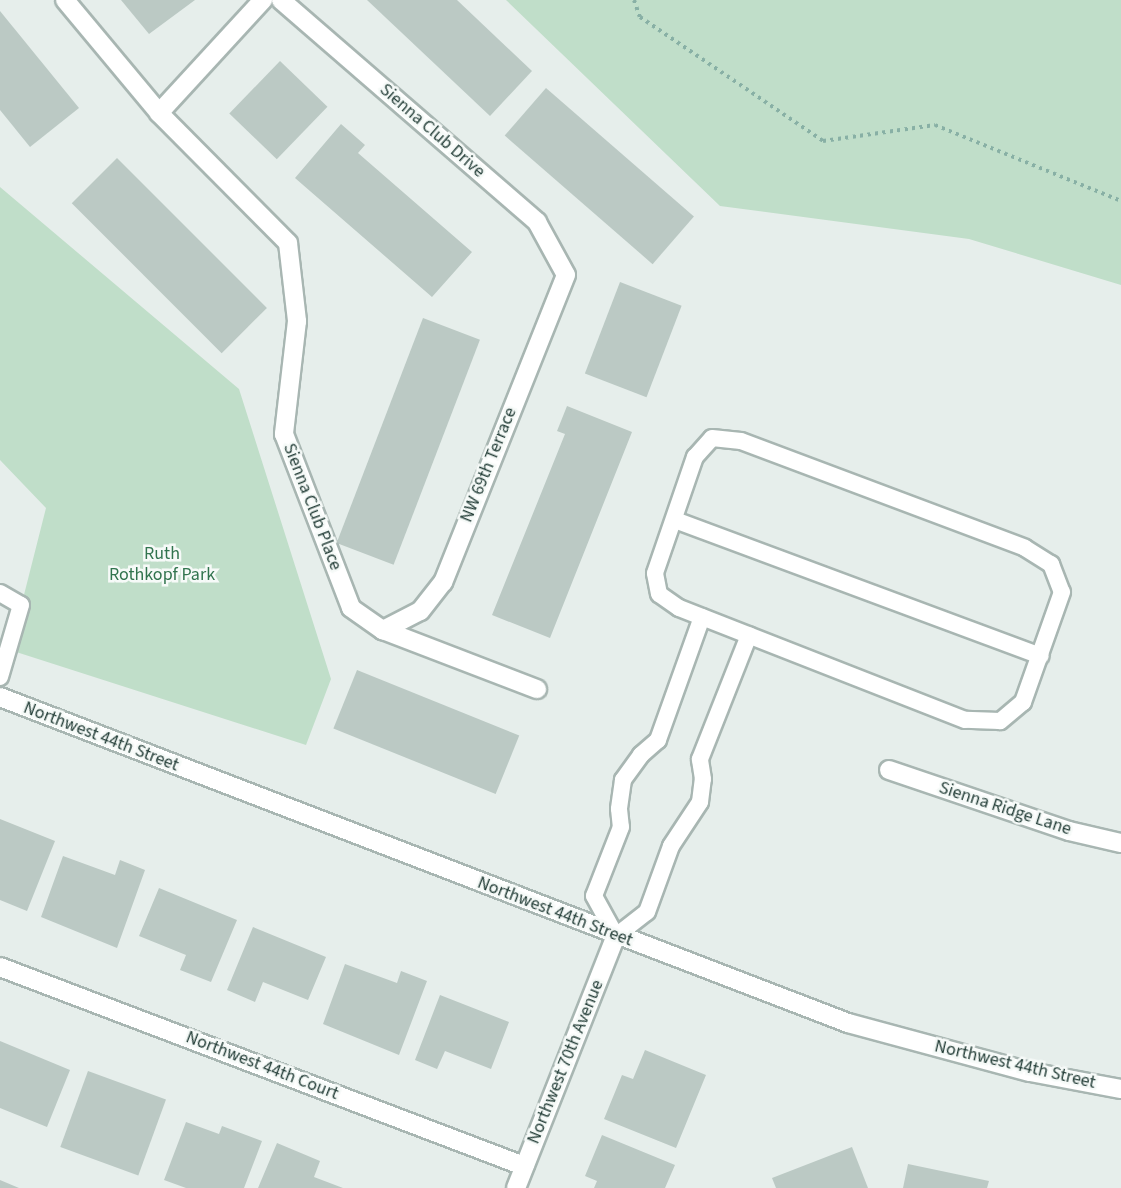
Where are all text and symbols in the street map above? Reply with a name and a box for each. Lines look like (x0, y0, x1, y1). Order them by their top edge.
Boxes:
street label: Sienna Club Drive (375, 79, 489, 183)
street label: NW 69th Terrace (456, 404, 522, 526)
street label: Sienna Club Place (278, 441, 346, 573)
park label: Ruth Rothkopf Park (109, 544, 215, 586)
street label: Northwest 44th Street (20, 697, 182, 777)
street label: Sienna Ridge Lane (936, 777, 1074, 841)
street label: Northwest 44th Street (474, 872, 636, 952)
street label: Northwest 70th Avenue (523, 977, 609, 1147)
street label: Northwest 44th Court (183, 1027, 341, 1105)
street label: Northwest 44th Street (932, 1036, 1098, 1094)

